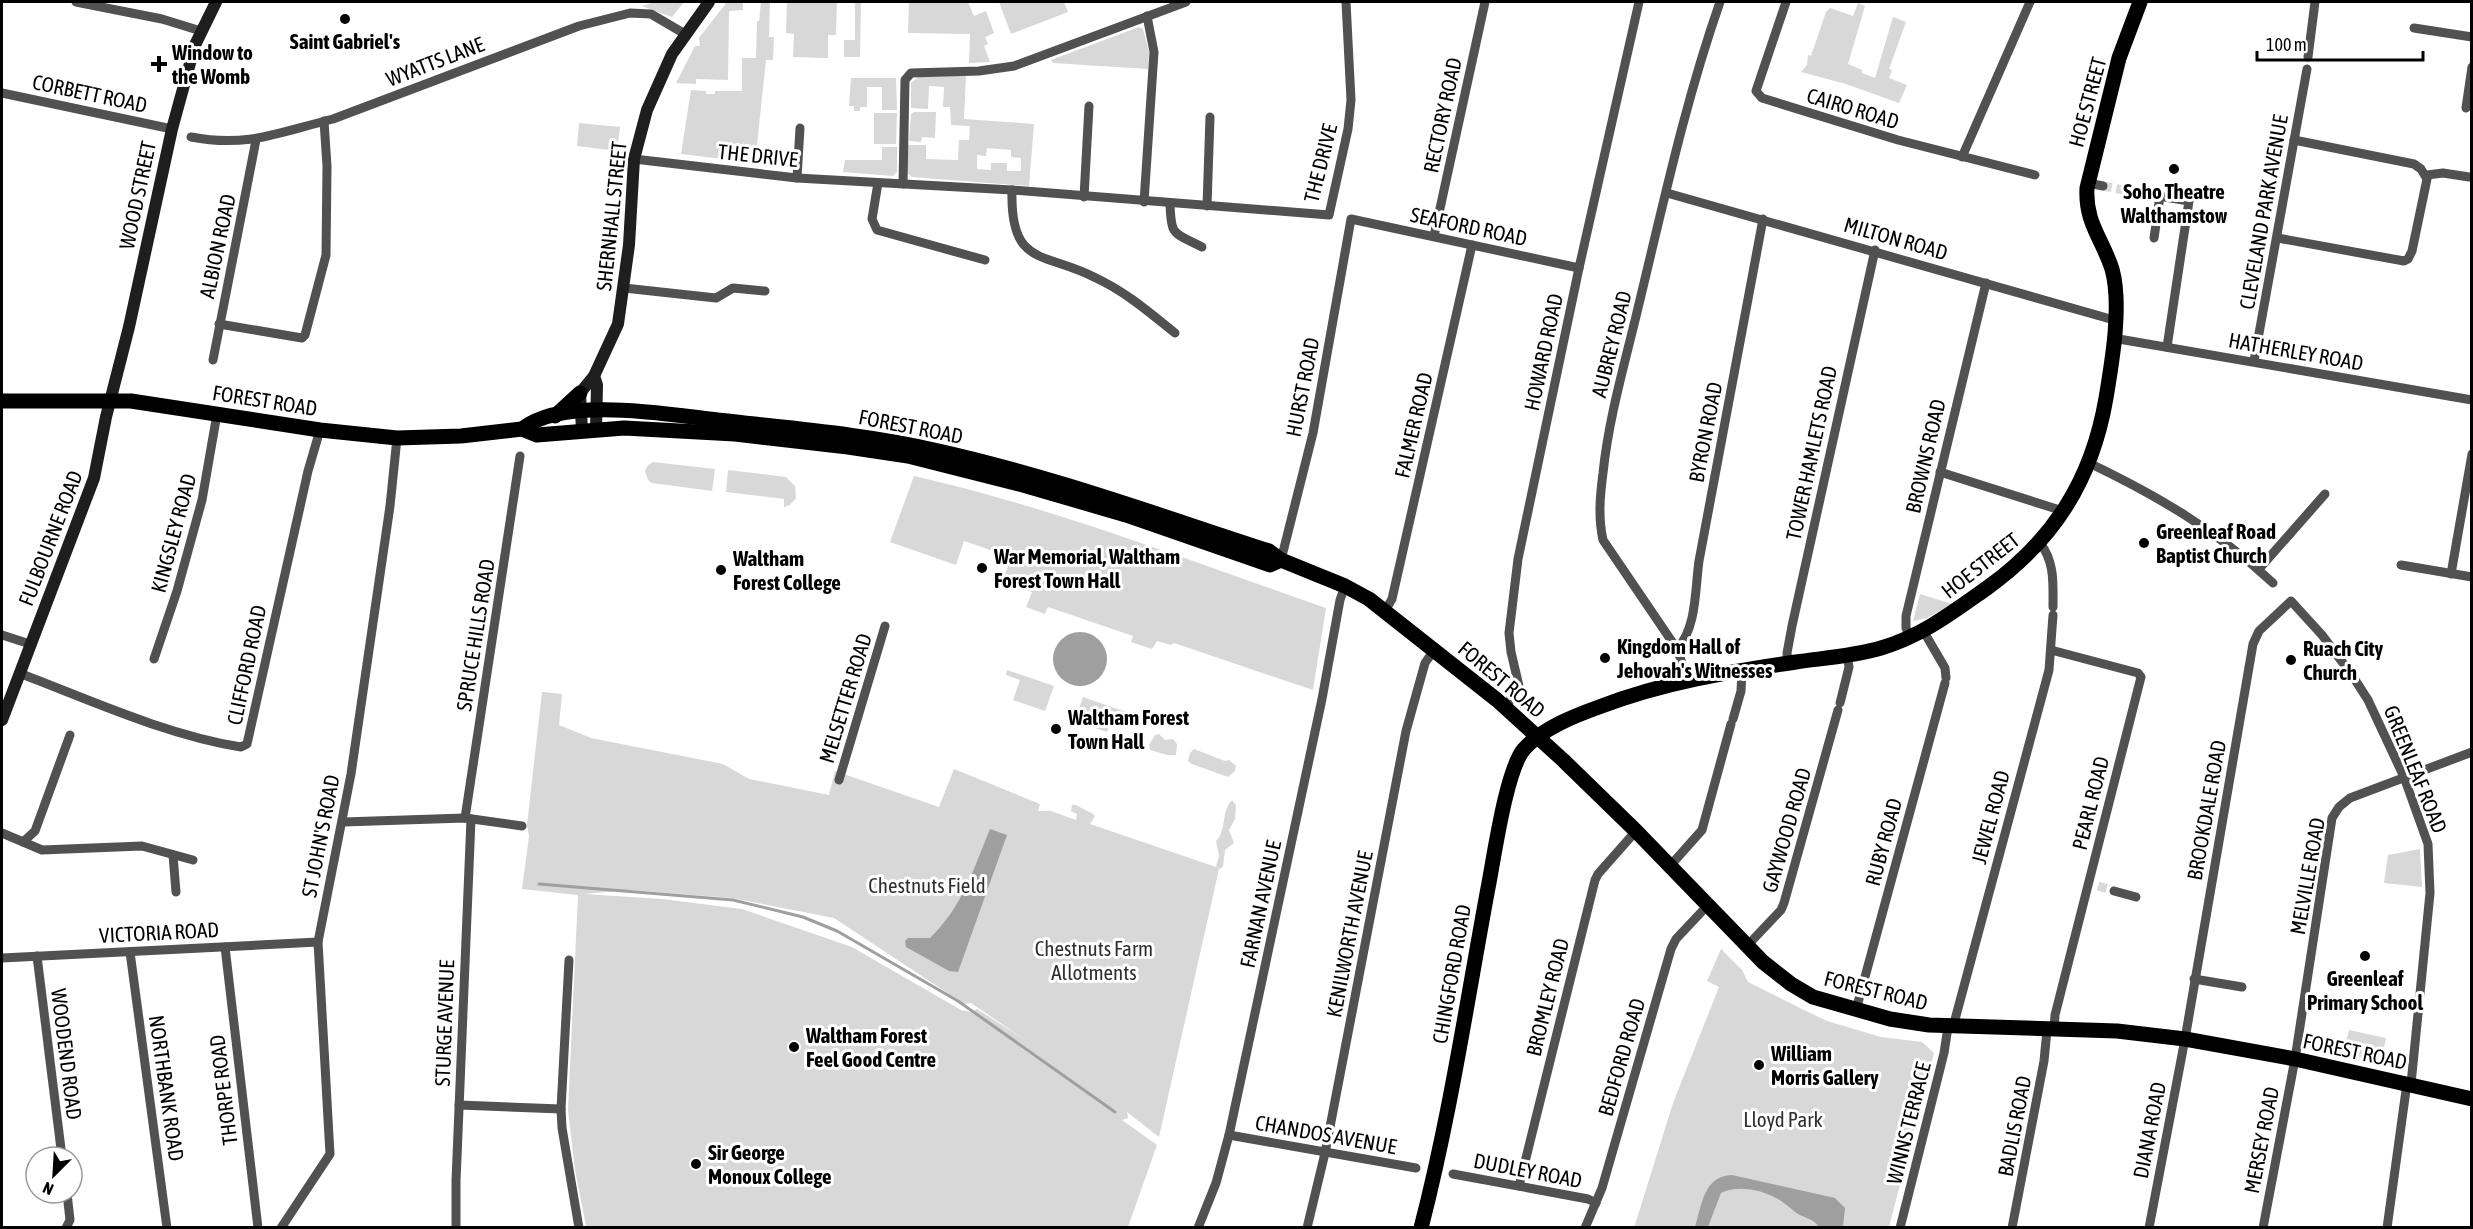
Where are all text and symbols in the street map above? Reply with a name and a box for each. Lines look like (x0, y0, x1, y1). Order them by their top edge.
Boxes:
marker: Saint Gabriel's (338, 12, 352, 26)
scale bar (2257, 24, 2424, 62)
place label: Saint Gabriel's (290, 29, 401, 53)
street label: WYATTS LANE (383, 31, 487, 91)
text: 100 m (2266, 34, 2307, 55)
place label: Window to the Womb (171, 40, 253, 88)
street label: HOE STREET (2064, 54, 2110, 150)
marker: Window to the Womb (150, 55, 168, 73)
street label: RECTORY ROAD (1418, 55, 1466, 175)
street label: CORBETT ROAD (30, 69, 150, 117)
street label: CAIRO ROAD (1804, 83, 1902, 133)
street label: CLEVELAND PARK AVENUE (2234, 113, 2292, 311)
street label: THE DRIVE (1299, 121, 1341, 205)
street label: WOOD STREET (114, 139, 160, 251)
street label: THE DRIVE (717, 139, 799, 171)
street label: SHERNHALL STREET (591, 140, 631, 292)
marker: Soho Theatre Walthamstow (2167, 162, 2181, 176)
place label: Soho Theatre Walthamstow (2120, 179, 2228, 227)
street label: ALBION ROAD (194, 192, 240, 300)
street label: SEAFORD ROAD (1409, 202, 1529, 250)
street label: MILTON ROAD (1841, 212, 1951, 264)
street label: AUBREY ROAD (1586, 288, 1636, 400)
street label: HOWARD ROAD (1519, 291, 1567, 413)
street label: HATHERLEY ROAD (2227, 327, 2365, 375)
street label: HURST ROAD (1281, 335, 1323, 439)
street label: TOWER HAMLETS ROAD (1781, 364, 1841, 542)
street label: FALMER ROAD (1389, 370, 1437, 480)
street label: FOREST ROAD (211, 380, 319, 420)
street label: BYRON ROAD (1684, 380, 1726, 484)
street label: BROWNS ROAD (1900, 397, 1950, 515)
street label: FOREST ROAD (857, 404, 965, 448)
street label: FULBOURNE ROAD (13, 467, 87, 609)
street label: KINGSLEY ROAD (146, 471, 200, 595)
place label: Greenleaf Road Baptist Church (2156, 519, 2276, 567)
street label: HOE STREET (1936, 527, 2024, 603)
marker: Greenleaf Road Baptist Church (2137, 536, 2151, 550)
place label: War Memorial, Waltham Forest Town Hall (993, 544, 1180, 592)
place label: Waltham Forest College (732, 546, 841, 594)
street label: SPRUCE HILLS ROAD (451, 557, 499, 713)
marker: War Memorial, Waltham Forest Town Hall (975, 561, 989, 575)
marker: Waltham Forest College (714, 563, 728, 577)
street label: CLIFFORD ROAD (222, 603, 270, 727)
street label: MELSETTER ROAD (814, 630, 876, 766)
place label: Kingdom Hall of Jehovah's Witnesses (1616, 634, 1773, 682)
street label: FOREST ROAD (1454, 636, 1550, 722)
place label: Ruach City Church (2303, 636, 2384, 684)
marker: Kingdom Hall of Jehovah's Witnesses (1598, 651, 1612, 665)
marker: Ruach City Church (2284, 653, 2298, 667)
street label: GREENLEAF ROAD (2380, 702, 2452, 836)
place label: Waltham Forest Town Hall (1067, 705, 1189, 753)
marker: Waltham Forest Town Hall (1049, 722, 1063, 736)
street label: BROOKDALE ROAD (2182, 738, 2230, 882)
street label: PEARL ROAD (2067, 754, 2113, 852)
street label: GAYWOOD ROAD (1757, 765, 1815, 895)
street label: JEWEL ROAD (1966, 768, 2014, 866)
street label: ST JOHN'S ROAD (296, 773, 344, 899)
street label: RUBY ROAD (1860, 796, 1906, 888)
street label: MELVILLE ROAD (2285, 816, 2329, 936)
street label: FARNAN AVENUE (1235, 838, 1285, 970)
street label: KENILWORTH AVENUE (1321, 849, 1377, 1019)
park label: Chestnuts Field (868, 873, 986, 897)
street label: CHINGFORD ROAD (1427, 902, 1475, 1046)
street label: VICTORIA ROAD (99, 917, 219, 947)
park label: Chestnuts Farm Allotments (1035, 936, 1153, 984)
street label: BROMLEY ROAD (1521, 936, 1573, 1058)
marker: Greenleaf Primary School (2358, 949, 2372, 963)
street label: STURGE AVENUE (430, 959, 458, 1087)
street label: FOREST ROAD (1822, 966, 1930, 1014)
place label: Greenleaf Primary School (2307, 966, 2423, 1014)
street label: WOODEND ROAD (47, 987, 87, 1121)
street label: BEDFORD ROAD (1593, 995, 1649, 1119)
street label: NORTHBANK ROAD (145, 1014, 189, 1162)
place label: Waltham Forest Feel Good Centre (805, 1023, 936, 1071)
street label: FOREST ROAD (2301, 1028, 2409, 1074)
street label: THORPE ROAD (204, 1033, 242, 1147)
marker: Waltham Forest Feel Good Centre (787, 1040, 801, 1054)
place label: William Morris Gallery (1770, 1041, 1879, 1089)
marker: William Morris Gallery (1752, 1058, 1766, 1072)
street label: WINNS TERRACE (1881, 1059, 1935, 1187)
street label: BADLIS ROAD (1993, 1074, 2035, 1178)
street label: DIANA ROAD (2128, 1080, 2170, 1180)
street label: MERSEY ROAD (2239, 1085, 2283, 1195)
park label: Lloyd Park (1743, 1107, 1823, 1131)
street label: CHANDOS AVENUE (1254, 1110, 1398, 1158)
place label: Sir George Monoux College (708, 1140, 831, 1188)
north arrow (24, 1145, 84, 1205)
street label: DUDLEY ROAD (1472, 1148, 1584, 1192)
marker: Sir George Monoux College (689, 1157, 703, 1171)
text: N (40, 1179, 56, 1199)

